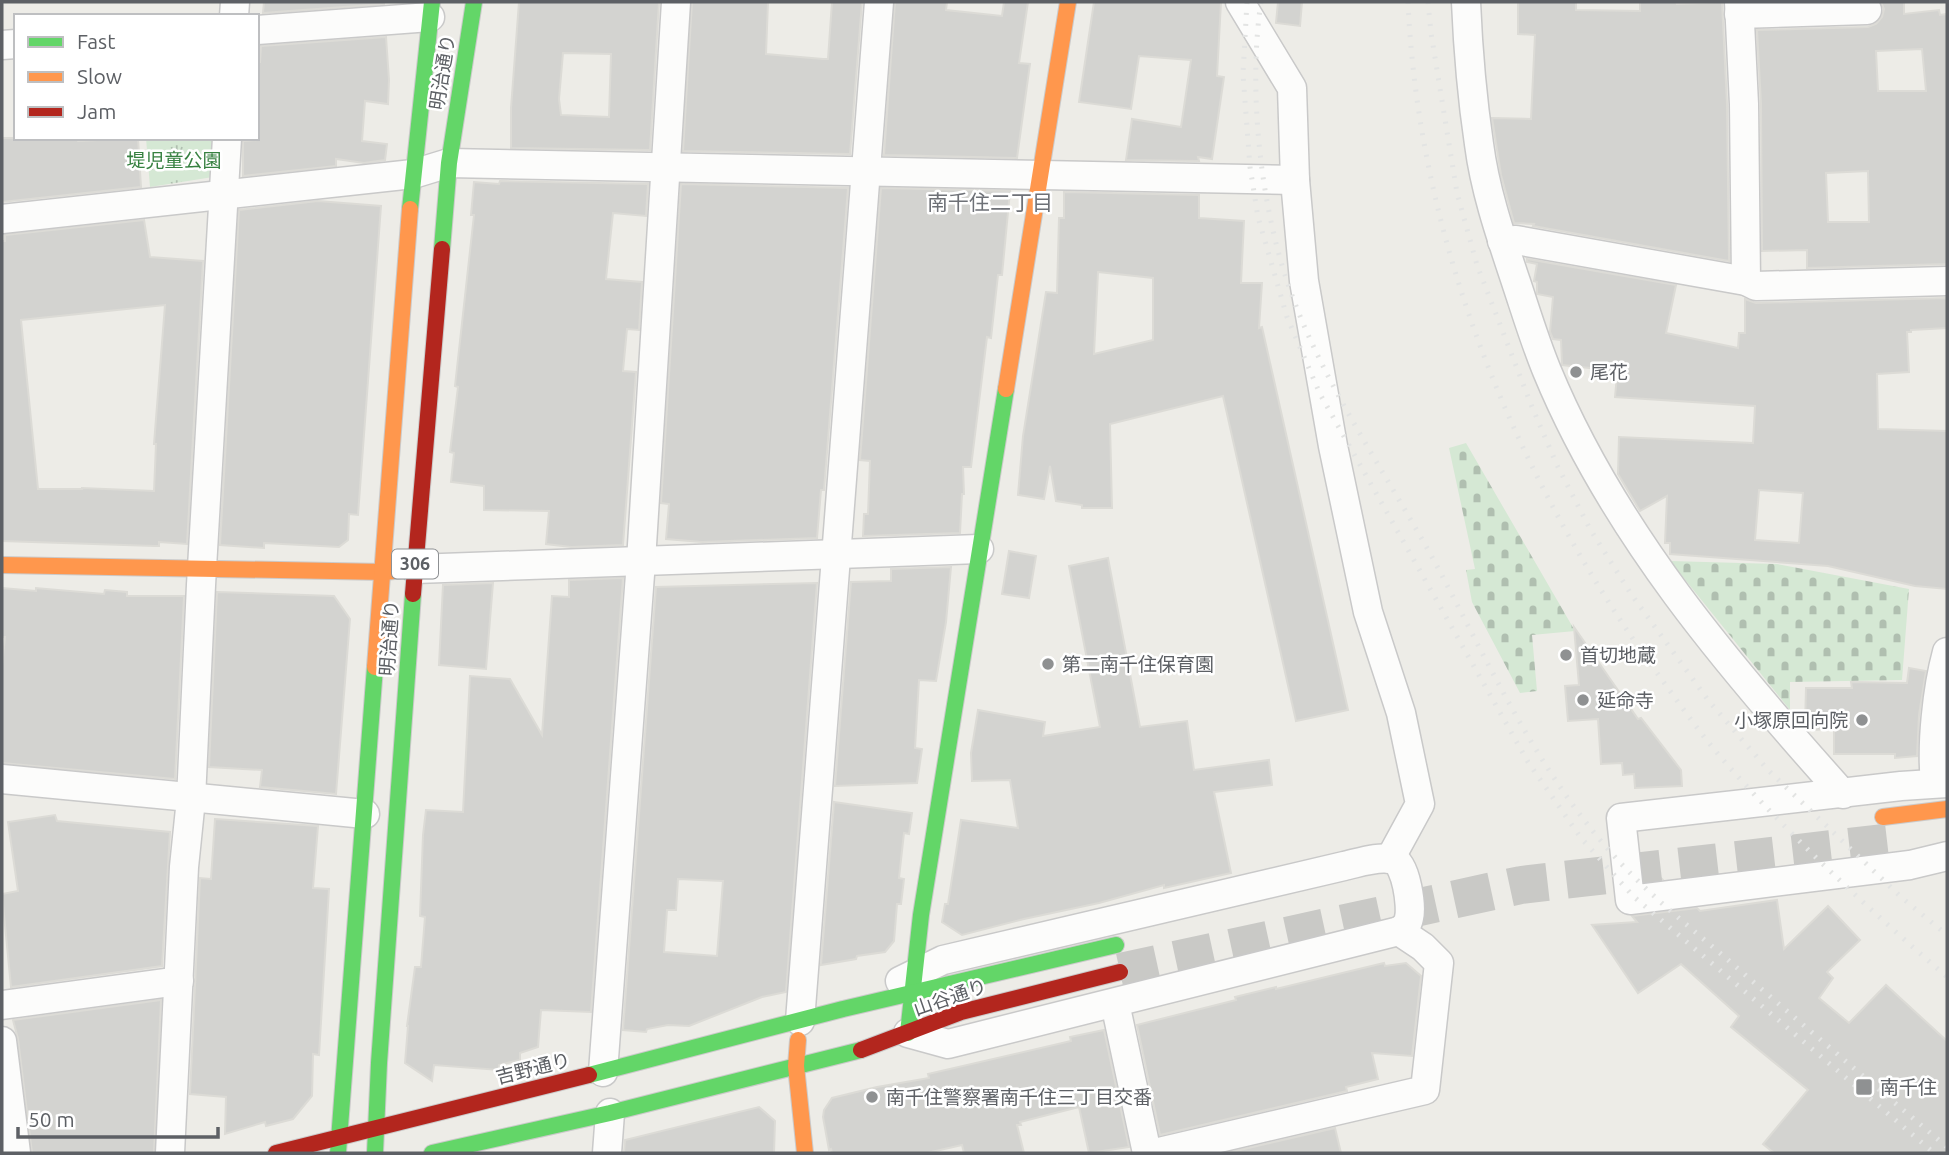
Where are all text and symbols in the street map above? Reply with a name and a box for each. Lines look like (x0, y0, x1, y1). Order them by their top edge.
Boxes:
legend (14, 14, 259, 140)
text: Fast (77, 29, 115, 53)
street label: 明治通り (425, 33, 459, 111)
text: Slow (77, 64, 122, 88)
text: Jam (77, 99, 116, 123)
park label: 堤児童公園 (126, 149, 222, 171)
district label: 南千住二丁目 (927, 190, 1053, 214)
place label: 尾花 (1590, 361, 1628, 383)
marker: 尾花 (1568, 364, 1584, 380)
road number: 306 (392, 550, 438, 578)
street label: 明治通り (375, 599, 403, 677)
place label: 首切地蔵 (1580, 644, 1656, 666)
marker: 首切地蔵 (1558, 647, 1574, 663)
place label: 第二南千住保育園 (1062, 653, 1214, 675)
marker: 第二南千住保育園 (1040, 656, 1056, 672)
place label: 延命寺 (1597, 689, 1654, 711)
marker: 延命寺 (1575, 692, 1591, 708)
place label: 小塚原回向院 (1734, 709, 1848, 731)
marker: 小塚原回向院 (1854, 712, 1870, 728)
street label: 山谷通り (910, 974, 990, 1020)
street label: 吉野通り (493, 1048, 573, 1088)
place label: 南千住 (1880, 1076, 1937, 1098)
marker: 南千住 (1854, 1077, 1874, 1097)
place label: 南千住警察署南千住三丁目交番 (886, 1086, 1152, 1108)
marker: 南千住警察署南千住三丁目交番 (864, 1089, 880, 1105)
scale bar (18, 1096, 217, 1140)
text: 50 m (28, 1107, 75, 1131)

